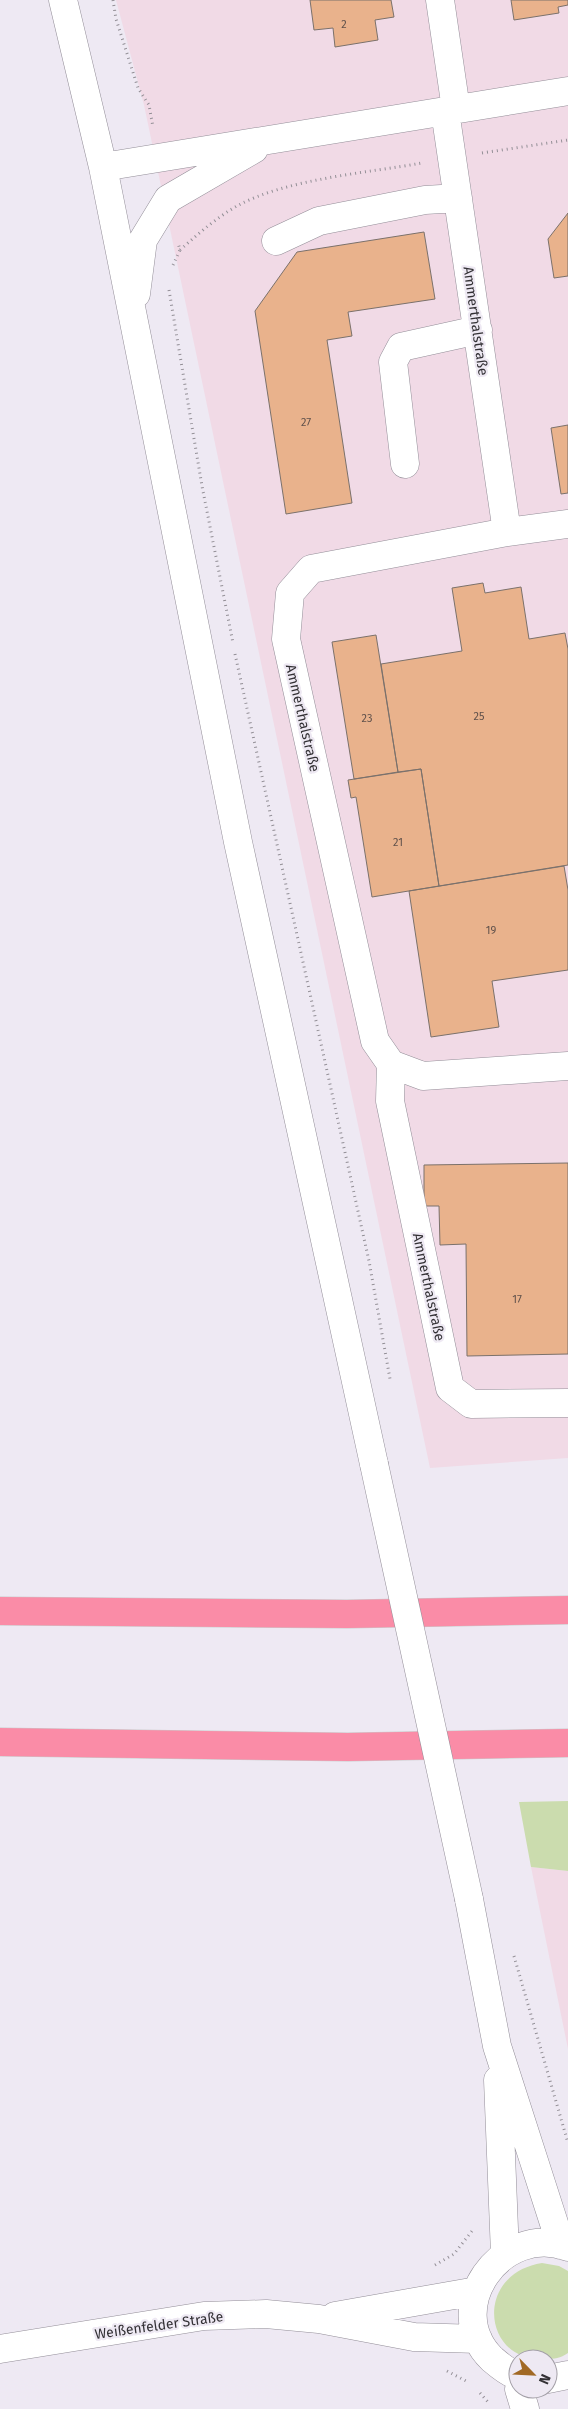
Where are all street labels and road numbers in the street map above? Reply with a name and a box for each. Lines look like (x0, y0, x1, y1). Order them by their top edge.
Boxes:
street label: Ammerthalstraße (459, 265, 492, 377)
street label: Ammerthalstraße (282, 663, 323, 774)
street label: Ammerthalstraße (409, 1232, 448, 1343)
street label: Weißenfelder Straße (94, 2308, 224, 2343)

